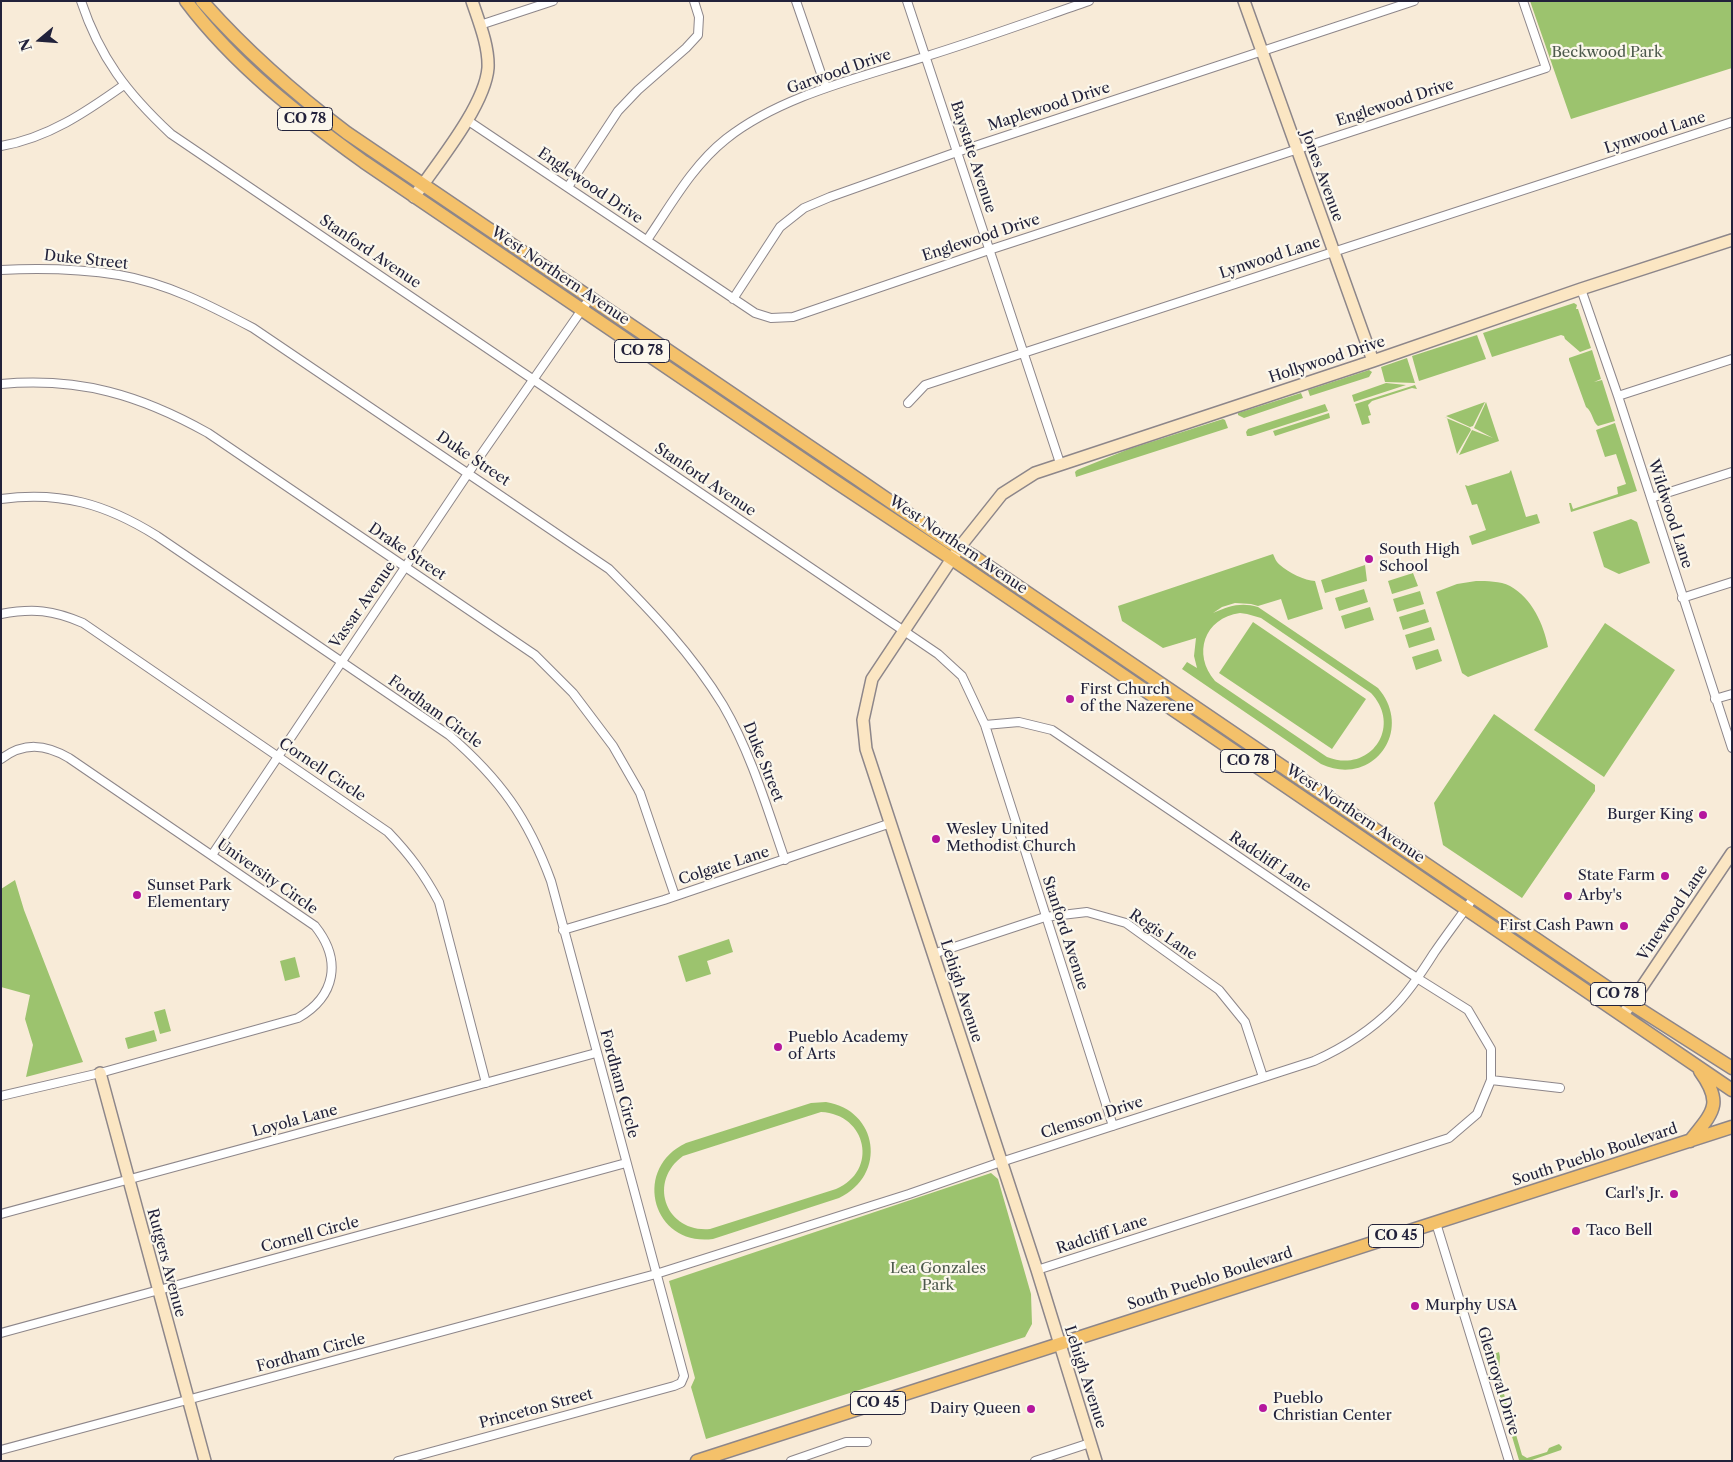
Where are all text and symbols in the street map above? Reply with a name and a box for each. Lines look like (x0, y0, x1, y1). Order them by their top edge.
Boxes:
north arrow (15, 15, 65, 65)
text: N (15, 36, 36, 53)
park label: Beckwood Park (1551, 44, 1663, 62)
street label: Garwood Drive (785, 46, 893, 98)
street label: Englewood Drive (1334, 75, 1456, 131)
street label: Maplewood Drive (986, 79, 1112, 135)
street label: Baystate Avenue (946, 99, 1000, 215)
road number: CO 78 (278, 108, 332, 130)
street label: Lynwood Lane (1602, 108, 1708, 158)
street label: Jones Avenue (1297, 128, 1347, 224)
street label: Englewood Drive (534, 144, 646, 228)
street label: Englewood Drive (920, 210, 1042, 266)
street label: Stanford Avenue (316, 211, 424, 293)
street label: West Northern Avenue (487, 223, 633, 329)
street label: Lynwood Lane (1217, 233, 1323, 283)
street label: Duke Street (43, 247, 129, 273)
street label: Hollywood Drive (1267, 333, 1387, 387)
road number: CO 78 (614, 340, 670, 362)
street label: Duke Street (433, 428, 513, 490)
street label: Stanford Avenue (651, 439, 759, 521)
street label: Wildwood Lane (1644, 457, 1696, 571)
street label: West Northern Avenue (885, 492, 1031, 598)
street label: Drake Street (365, 520, 449, 584)
place label: South High School (1379, 541, 1460, 576)
marker: South High School (1363, 553, 1375, 565)
street label: Vassar Avenue (326, 558, 400, 652)
street label: Fordham Circle (384, 672, 486, 752)
place label: First Church of the Nazerene (1080, 681, 1194, 716)
marker: First Church of the Nazerene (1064, 693, 1076, 705)
street label: Duke Street (739, 720, 787, 804)
street label: Cornell Circle (275, 734, 369, 806)
road number: CO 78 (1220, 749, 1276, 772)
street label: West Northern Avenue (1282, 761, 1428, 867)
place label: Burger King (1607, 806, 1693, 824)
marker: Burger King (1697, 809, 1709, 821)
place label: Wesley United Methodist Church (946, 821, 1076, 856)
street label: Radcliff Lane (1226, 828, 1314, 896)
marker: Wesley United Methodist Church (930, 833, 942, 845)
street label: University Circle (213, 835, 321, 919)
street label: Colgate Lane (676, 843, 772, 889)
street label: Vinewood Lane (1634, 862, 1712, 964)
place label: State Farm (1578, 867, 1655, 885)
marker: State Farm (1659, 870, 1671, 882)
street label: Stanford Avenue (1038, 874, 1092, 992)
place label: Sunset Park Elementary (147, 877, 231, 912)
place label: Arby's (1578, 887, 1622, 905)
marker: Sunset Park Elementary (131, 889, 143, 901)
marker: Arby's (1562, 890, 1574, 902)
street label: Regis Lane (1126, 906, 1200, 964)
place label: First Cash Pawn (1499, 917, 1614, 935)
marker: First Cash Pawn (1618, 920, 1630, 932)
street label: Lehigh Avenue (936, 937, 986, 1045)
road number: CO 78 (1590, 982, 1646, 1006)
street label: Fordham Circle (596, 1028, 642, 1140)
place label: Pueblo Academy of Arts (788, 1029, 908, 1064)
marker: Pueblo Academy of Arts (772, 1041, 784, 1053)
street label: Clemson Drive (1039, 1093, 1145, 1143)
street label: Loyola Lane (250, 1101, 340, 1141)
street label: South Pueblo Boulevard (1510, 1120, 1680, 1190)
place label: Carl's Jr. (1605, 1185, 1664, 1203)
marker: Carl's Jr. (1668, 1188, 1680, 1200)
street label: Rutgers Avenue (143, 1207, 189, 1319)
street label: Radcliff Lane (1054, 1212, 1150, 1258)
street label: Cornell Circle (259, 1213, 361, 1257)
place label: Taco Bell (1586, 1222, 1653, 1240)
road number: CO 45 (1368, 1224, 1424, 1248)
marker: Taco Bell (1570, 1225, 1582, 1237)
street label: South Pueblo Boulevard (1125, 1244, 1295, 1314)
park label: Lea Gonzales Park (890, 1260, 986, 1295)
place label: Murphy USA (1425, 1297, 1517, 1315)
marker: Murphy USA (1409, 1300, 1421, 1312)
street label: Lehigh Avenue (1060, 1323, 1110, 1431)
street label: Glenroyal Drive (1473, 1325, 1523, 1437)
street label: Fordham Circle (255, 1330, 367, 1376)
street label: Princeton Street (477, 1385, 595, 1433)
place label: Pueblo Christian Center (1273, 1390, 1392, 1425)
road number: CO 45 (850, 1392, 906, 1415)
place label: Dairy Queen (930, 1400, 1021, 1418)
marker: Pueblo Christian Center (1257, 1402, 1269, 1414)
marker: Dairy Queen (1025, 1403, 1037, 1415)

